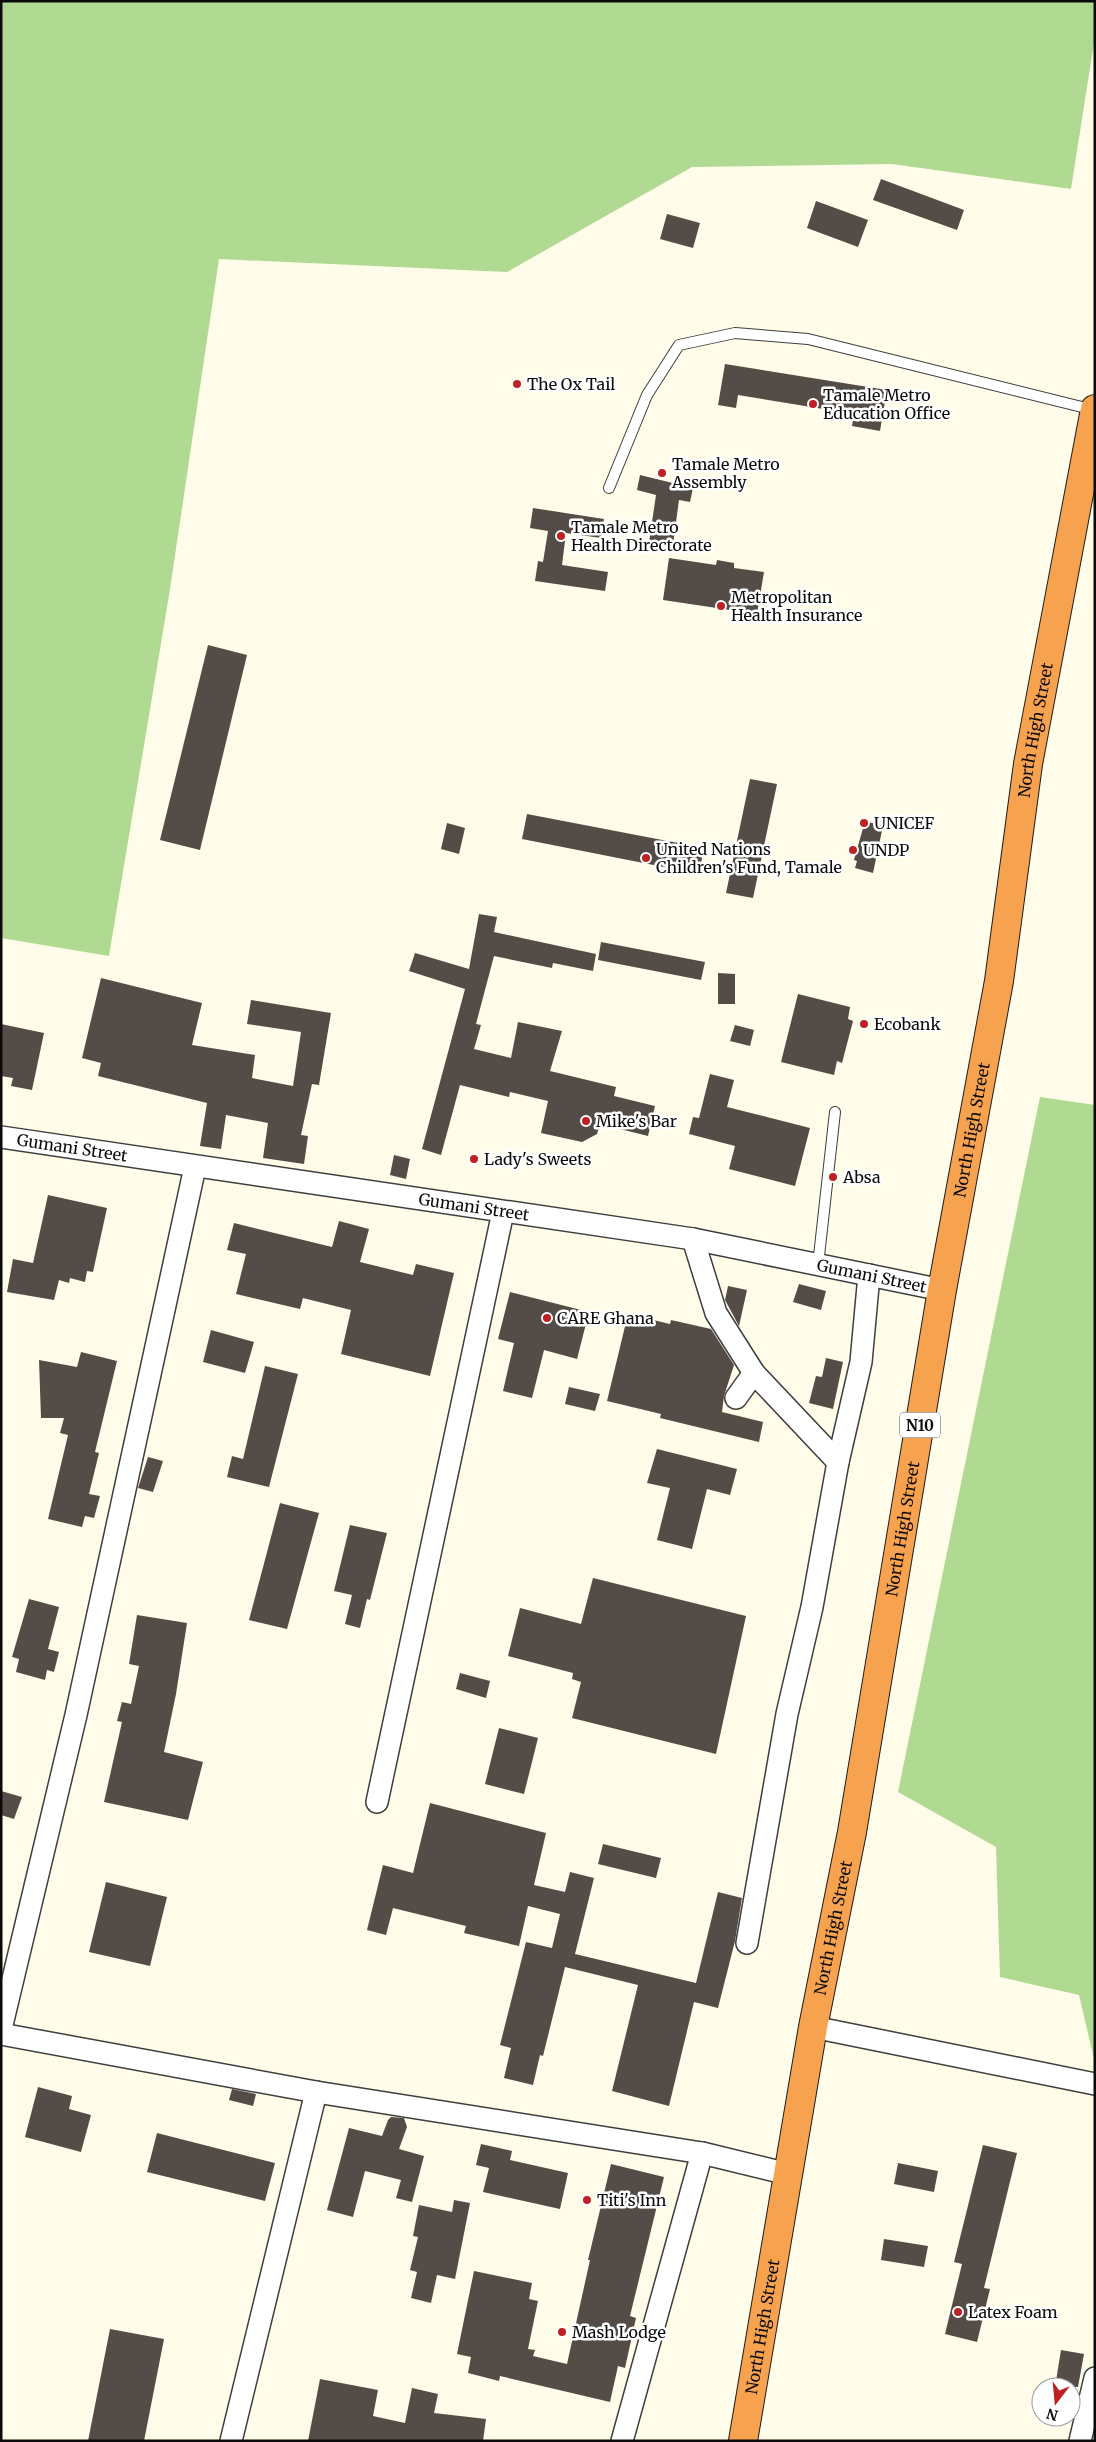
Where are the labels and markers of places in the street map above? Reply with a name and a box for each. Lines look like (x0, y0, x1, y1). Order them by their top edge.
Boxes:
place label: The Ox Tail (527, 374, 615, 394)
marker: The Ox Tail (511, 378, 523, 390)
place label: Tamale Metro Education Office (823, 385, 950, 423)
marker: Tamale Metro Education Office (807, 398, 819, 410)
place label: Tamale Metro Assembly (671, 454, 780, 492)
marker: Tamale Metro Assembly (656, 467, 668, 479)
place label: Tamale Metro Health Directorate (571, 517, 712, 555)
marker: Tamale Metro Health Directorate (555, 530, 567, 542)
place label: Metropolitan Health Insurance (731, 587, 862, 625)
marker: Metropolitan Health Insurance (715, 600, 727, 612)
place label: UNICEF (874, 813, 934, 833)
marker: UNICEF (858, 817, 870, 829)
place label: United Nations Children's Fund, Tamale (656, 839, 842, 877)
place label: UNDP (863, 840, 909, 860)
marker: UNDP (847, 844, 859, 856)
marker: United Nations Children's Fund, Tamale (640, 852, 652, 864)
place label: Ecobank (874, 1014, 941, 1034)
marker: Ecobank (858, 1018, 870, 1030)
place label: Mike's Bar (596, 1111, 677, 1131)
marker: Mike's Bar (580, 1115, 592, 1127)
place label: Lady's Sweets (484, 1149, 592, 1169)
marker: Lady's Sweets (468, 1153, 480, 1165)
place label: Absa (842, 1167, 881, 1187)
marker: Absa (827, 1171, 839, 1183)
place label: CARE Ghana (557, 1308, 654, 1328)
marker: CARE Ghana (541, 1312, 553, 1324)
place label: Titi's Inn (597, 2190, 667, 2210)
marker: Titi's Inn (581, 2194, 593, 2206)
place label: Latex Foam (968, 2302, 1058, 2322)
marker: Latex Foam (952, 2306, 964, 2318)
place label: Mash Lodge (572, 2322, 666, 2342)
marker: Mash Lodge (556, 2326, 568, 2338)

